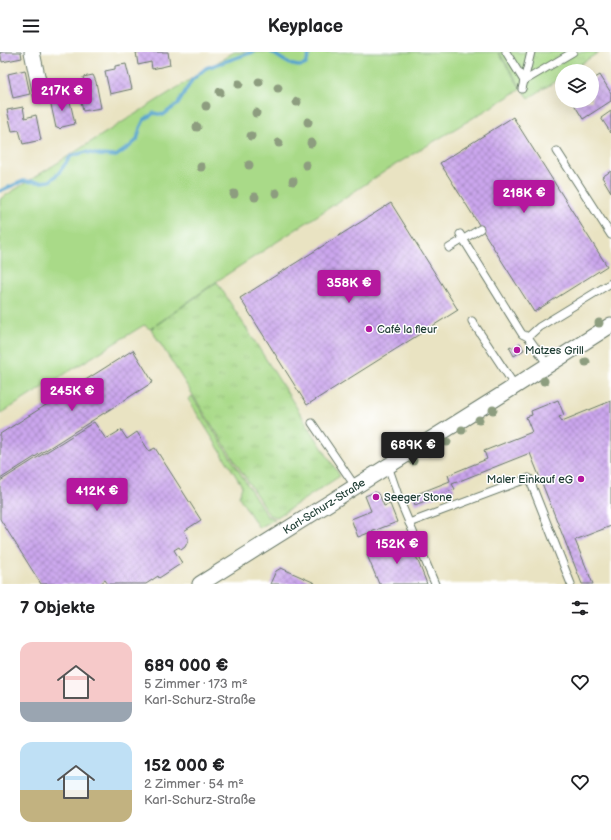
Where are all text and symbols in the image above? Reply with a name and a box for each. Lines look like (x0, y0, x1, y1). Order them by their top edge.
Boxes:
icon: menu (20, 15, 42, 37)
icon: person (569, 15, 591, 37)
text: Keyplace (268, 16, 343, 37)
map controls (555, 64, 599, 108)
button: layers (555, 64, 599, 108)
pin: 217K € (29, 78, 95, 112)
text: 217K € (41, 83, 83, 99)
pin: 218K € (491, 180, 557, 214)
text: 218K € (503, 185, 545, 201)
pin: 358K € (316, 270, 382, 304)
text: 358K € (326, 275, 372, 291)
place label: Café la fleur (377, 323, 438, 336)
marker: Café la fleur (364, 324, 374, 334)
place label: Matzes Grill (525, 344, 584, 357)
marker: Matzes Grill (512, 345, 522, 355)
pin: 245K € (39, 378, 105, 412)
text: 245K € (50, 383, 94, 399)
pin: 689K € (380, 432, 446, 466)
text: 689K € (390, 437, 436, 453)
place label: Maler Einkauf eG (487, 473, 573, 486)
marker: Maler Einkauf eG (576, 474, 586, 484)
street label: Karl-Schurz-Straße (281, 476, 368, 537)
pin: 412K € (64, 478, 130, 512)
text: 412K € (76, 483, 118, 499)
place label: Seeger Stone (384, 491, 452, 504)
marker: Seeger Stone (371, 492, 381, 502)
pin: 152K € (364, 531, 430, 565)
text: 152K € (376, 536, 418, 552)
icon: filters (569, 597, 591, 619)
text: 7 Objekte (20, 598, 95, 618)
text: 689 000 € (144, 656, 228, 676)
icon: home (52, 658, 100, 706)
icon: heart (569, 671, 591, 693)
text: 5 Zimmer · 173 m² (144, 676, 248, 692)
text: Karl-Schurz-Straße (144, 692, 256, 708)
text: 152 000 € (144, 756, 225, 776)
icon: home (52, 758, 100, 806)
icon: heart (569, 771, 591, 793)
text: 2 Zimmer · 54 m² (144, 776, 244, 792)
text: Karl-Schurz-Straße (144, 792, 256, 808)

